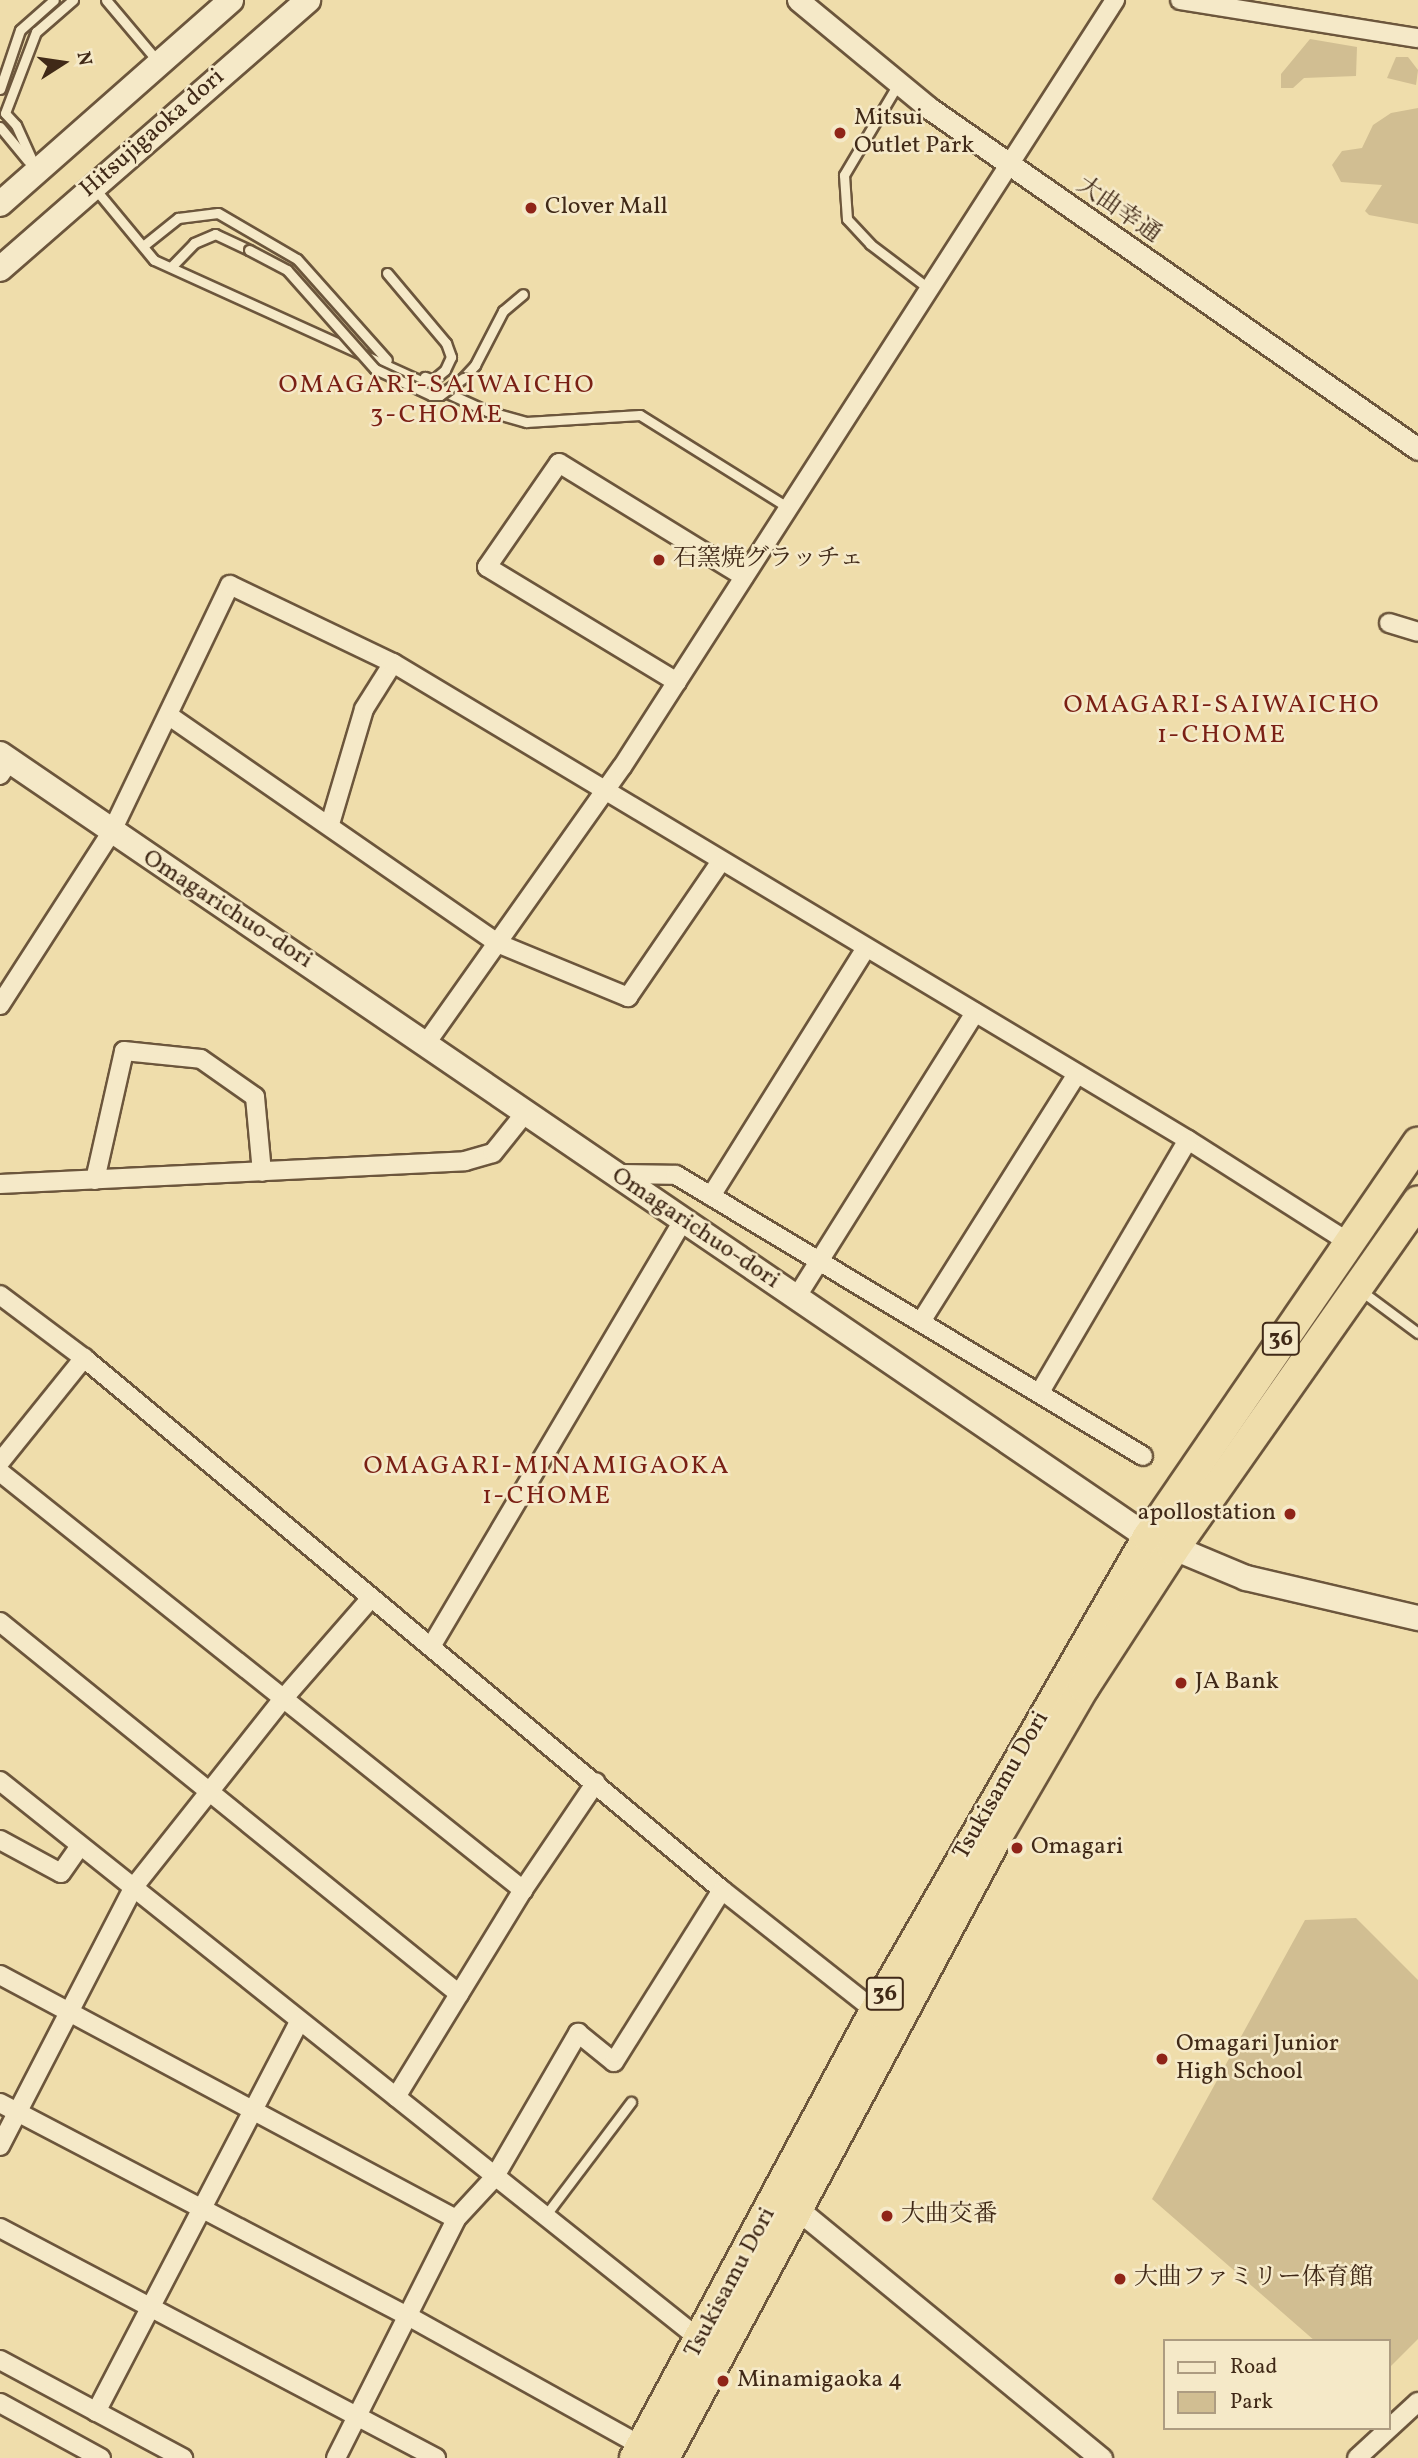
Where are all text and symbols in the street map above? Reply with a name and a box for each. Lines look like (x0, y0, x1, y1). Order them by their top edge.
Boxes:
north arrow (28, 28, 98, 98)
text: N (69, 49, 98, 68)
street label: Hitsujigaoka dori (75, 64, 231, 204)
place label: Mitsui Outlet Park (854, 105, 974, 161)
marker: Mitsui Outlet Park (832, 125, 848, 141)
street label: 大曲幸通 (1070, 172, 1166, 250)
place label: Clover Mall (545, 194, 668, 222)
marker: Clover Mall (523, 200, 539, 216)
district label: OMAGARI-SAIWAICHO 3-CHOME (281, 370, 593, 432)
place label: 石窯焼グラッチェ (673, 546, 865, 574)
marker: 石窯焼グラッチェ (651, 552, 667, 568)
district label: OMAGARI-SAIWAICHO 1-CHOME (1066, 690, 1378, 752)
street label: Omagarichuo-dori (137, 844, 317, 976)
street label: Omagarichuo-dori (605, 1162, 785, 1296)
road number: 36 (1262, 1320, 1300, 1358)
district label: OMAGARI-MINAMIGAOKA 1-CHOME (366, 1451, 728, 1512)
place label: apollostation (1138, 1500, 1276, 1528)
marker: apollostation (1282, 1506, 1298, 1522)
place label: JA Bank (1195, 1669, 1279, 1697)
marker: JA Bank (1173, 1675, 1189, 1691)
street label: Tsukisamu Dori (948, 1707, 1056, 1865)
place label: Omagari (1031, 1834, 1123, 1862)
marker: Omagari (1009, 1840, 1025, 1856)
road number: 36 (866, 1974, 904, 2013)
place label: Omagari Junior High School (1176, 2031, 1339, 2087)
marker: Omagari Junior High School (1154, 2051, 1170, 2067)
place label: 大曲交番 (901, 2202, 997, 2230)
street label: Tsukisamu Dori (679, 2203, 783, 2363)
marker: 大曲交番 (879, 2208, 895, 2224)
place label: 大曲ファミリー体育館 (1134, 2265, 1374, 2293)
marker: 大曲ファミリー体育館 (1112, 2271, 1128, 2287)
legend (1162, 2339, 1390, 2430)
text: Road (1230, 2353, 1277, 2382)
place label: Minamigaoka 4 (737, 2367, 902, 2395)
marker: Minamigaoka 4 (715, 2373, 731, 2389)
text: Park (1230, 2388, 1273, 2417)

